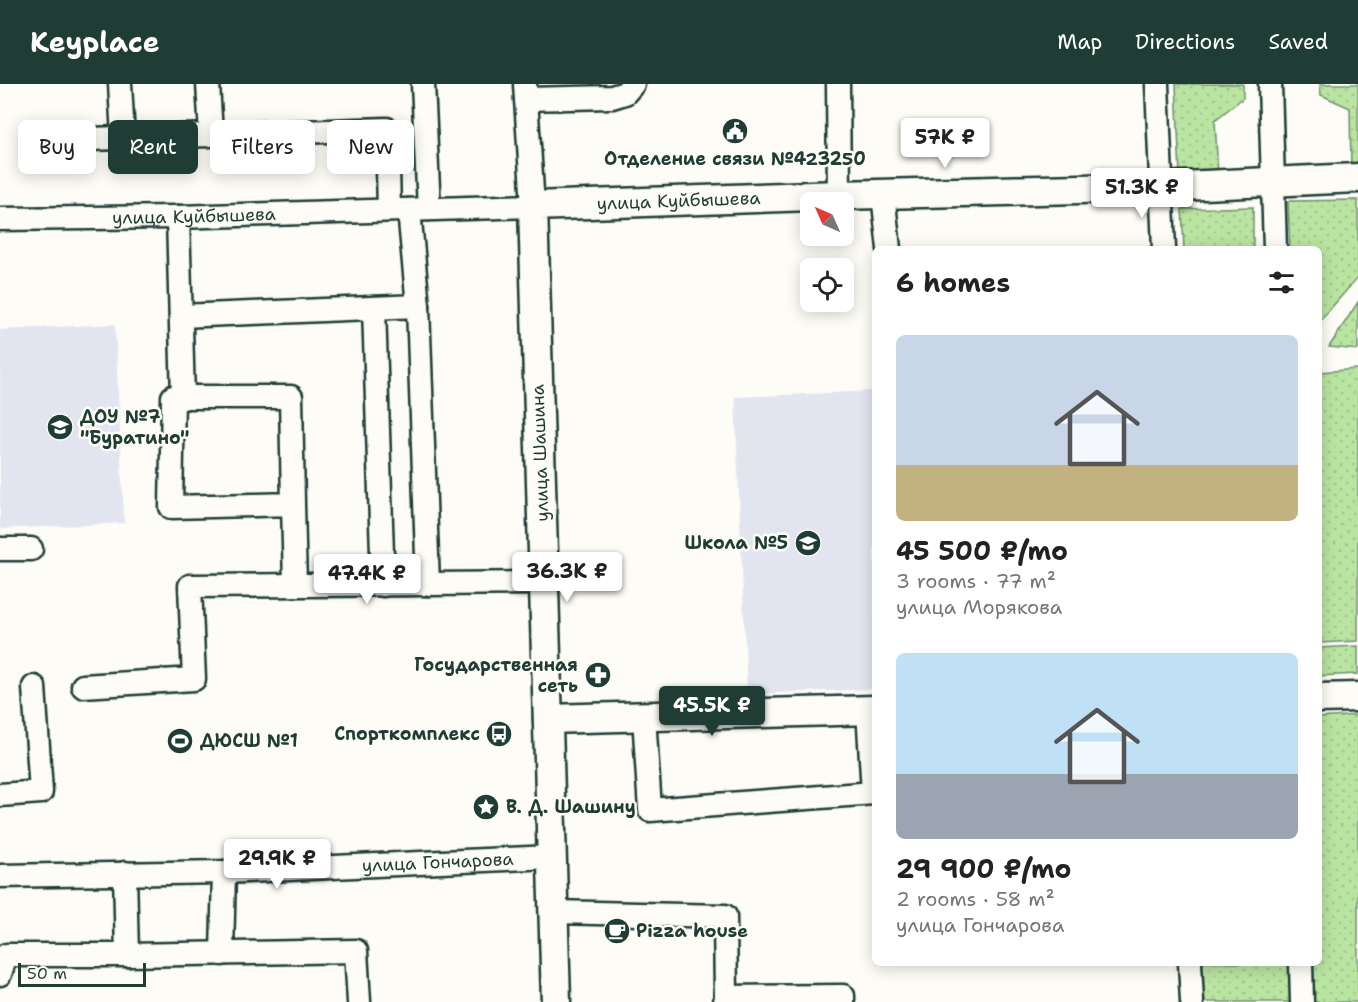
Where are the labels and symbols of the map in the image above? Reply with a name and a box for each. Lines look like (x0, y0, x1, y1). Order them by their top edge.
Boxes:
public building icon: Отделение связи №423250 (720, 116, 750, 146)
pin: 57K ₽ (903, 118, 987, 169)
place label: Отделение связи №423250 (604, 147, 866, 171)
pin: 51.3K ₽ (1087, 168, 1197, 219)
street label: улица Куйбышева (596, 186, 761, 216)
north arrow (800, 192, 854, 246)
street label: улица Куйбышева (112, 202, 276, 230)
street label: улица Шашина (526, 384, 554, 522)
place label: ДОУ №7 "Буратино" (80, 405, 189, 450)
school or university icon: ДОУ №7 "Буратино" (45, 412, 75, 442)
school or university icon: Школа №5 (793, 528, 823, 558)
place label: Школа №5 (685, 531, 788, 555)
pin: 36.3K ₽ (512, 552, 622, 603)
pin: 47.4K ₽ (312, 554, 422, 605)
place label: Государственная сеть (414, 653, 578, 698)
pharmacy icon: Государственная сеть (583, 660, 613, 690)
pin: 45.5K ₽ (657, 686, 767, 737)
bus stop icon: Спорткомплекс (484, 719, 514, 749)
place label: Спорткомплекс (334, 722, 480, 746)
sports icon: ДЮСШ №1 (165, 726, 195, 756)
place label: ДЮСШ №1 (200, 729, 298, 753)
place icon: В. Д. Шашину (471, 792, 501, 822)
place label: В. Д. Шашину (506, 795, 636, 819)
pin: 29.9K ₽ (222, 839, 332, 890)
street label: улица Гончарова (361, 847, 514, 878)
cafe icon: Pizza house (602, 916, 632, 946)
place label: Pizza house (636, 919, 748, 943)
scale bar (18, 960, 146, 988)

